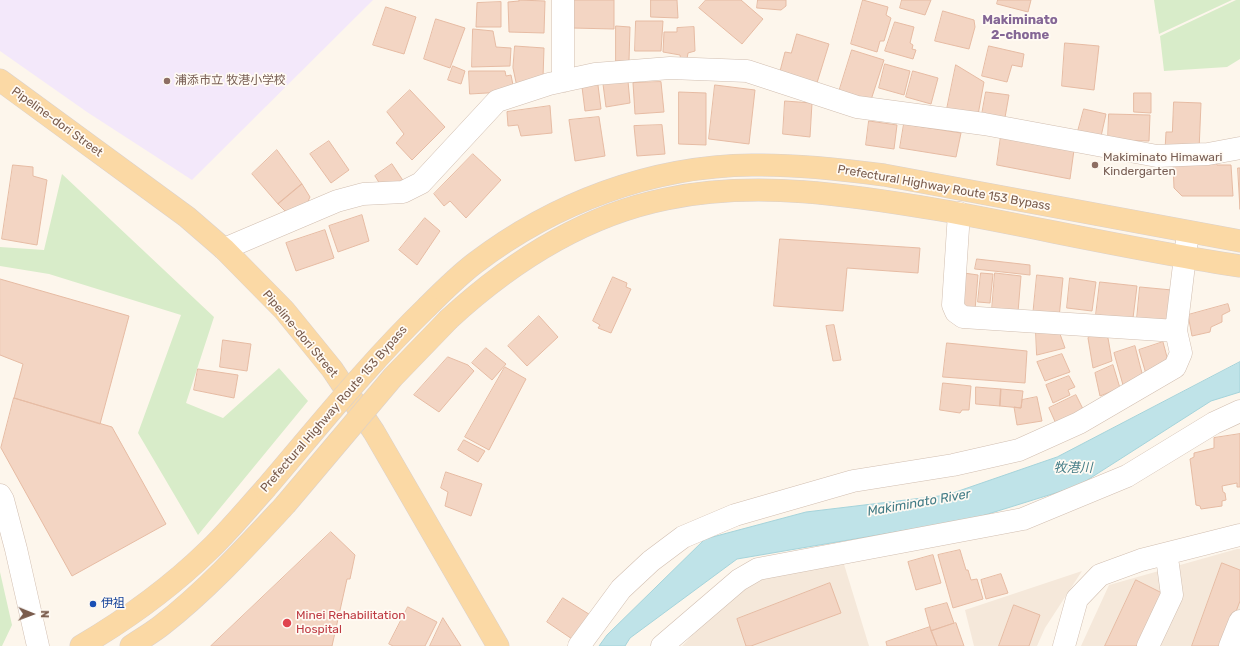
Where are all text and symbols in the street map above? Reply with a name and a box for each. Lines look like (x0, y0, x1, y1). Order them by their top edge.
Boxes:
district label: Makiminato 2-chome (982, 12, 1058, 43)
place label: 浦添市立 牧港小学校 (175, 74, 286, 88)
marker: 浦添市立 牧港小学校 (162, 76, 172, 86)
street label: Pipeline-dori Street (9, 84, 105, 160)
place label: Makiminato Himawari Kindergarten (1103, 151, 1222, 179)
marker: Makiminato Himawari Kindergarten (1090, 160, 1100, 170)
street label: Prefectural Highway Route 153 Bypass (836, 162, 1052, 214)
street label: Pipeline-dori Street (259, 288, 341, 380)
street label: Prefectural Highway Route 153 Bypass (258, 323, 410, 495)
water label: 牧港川 (1054, 460, 1092, 476)
water label: Makiminato River (866, 486, 972, 520)
north arrow (12, 594, 52, 634)
place label: 伊祖 (101, 597, 125, 611)
marker: 伊祖 (88, 599, 98, 609)
place label: Minei Rehabilitation Hospital (296, 609, 406, 637)
text: N (38, 610, 51, 618)
marker: Minei Rehabilitation Hospital (281, 617, 293, 629)

